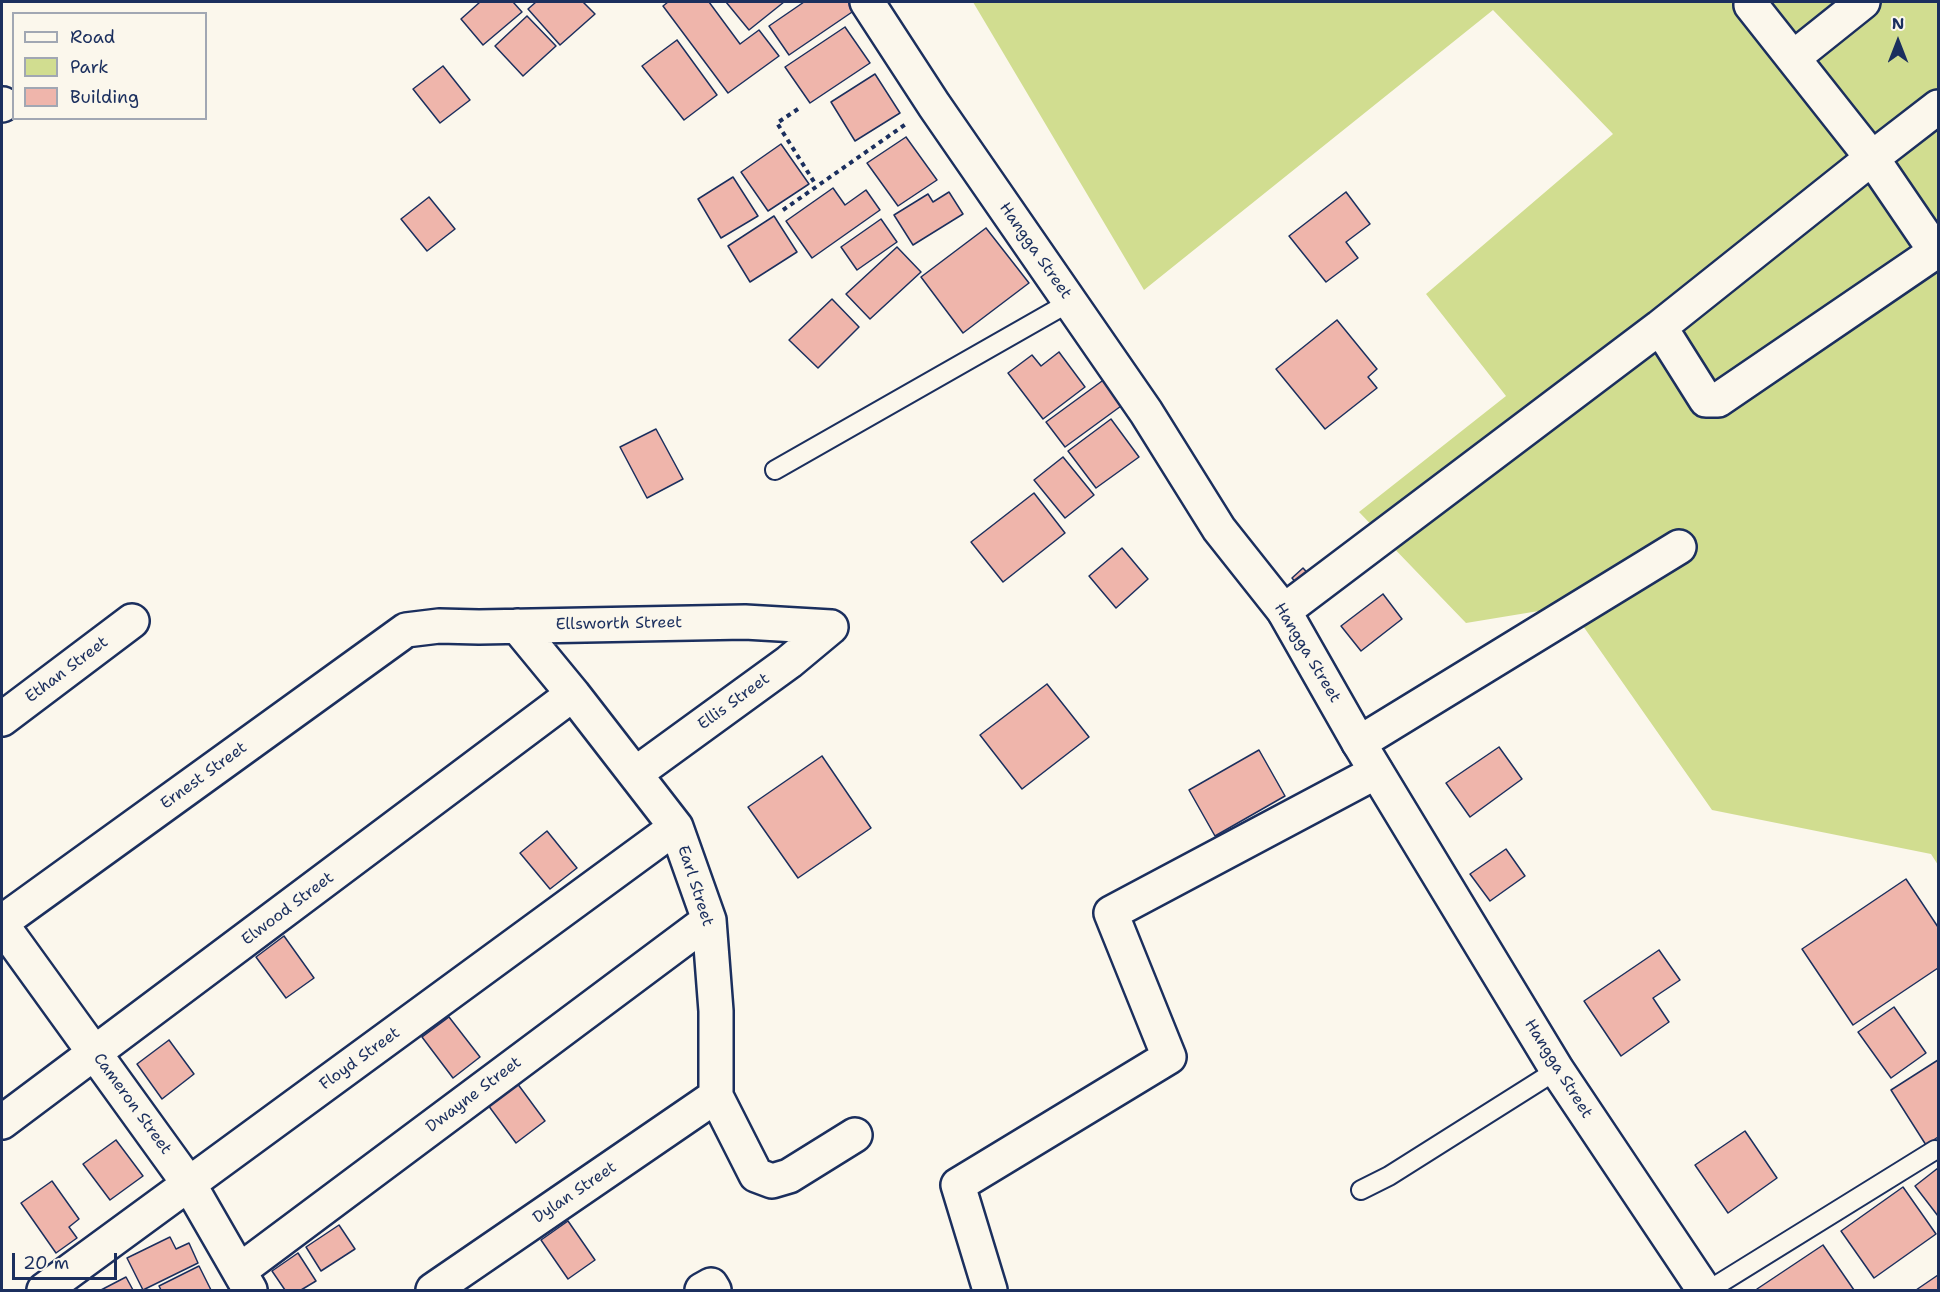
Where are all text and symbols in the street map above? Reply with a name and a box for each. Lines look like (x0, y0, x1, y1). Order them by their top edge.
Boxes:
legend (12, 12, 207, 120)
north arrow (1868, 12, 1928, 72)
text: N (1892, 13, 1904, 34)
text: Road (70, 25, 115, 49)
text: Park (70, 55, 109, 79)
text: Building (70, 85, 139, 109)
street label: Hangga Street (995, 199, 1075, 303)
street label: Hangga Street (1270, 600, 1344, 706)
street label: Ellsworth Street (556, 613, 682, 635)
street label: Ethan Street (22, 633, 112, 707)
street label: Ellis Street (694, 670, 774, 734)
street label: Ernest Street (157, 738, 251, 814)
street label: Earl Street (673, 843, 717, 929)
street label: Elwood Street (238, 868, 338, 950)
street label: Hangga Street (1520, 1016, 1596, 1122)
street label: Floyd Street (316, 1023, 404, 1095)
street label: Cameron Street (89, 1050, 175, 1158)
street label: Dwayne Street (423, 1053, 525, 1137)
street label: Dylan Street (530, 1158, 620, 1228)
scale bar (15, 1241, 120, 1279)
text: 20 m (23, 1251, 69, 1275)

